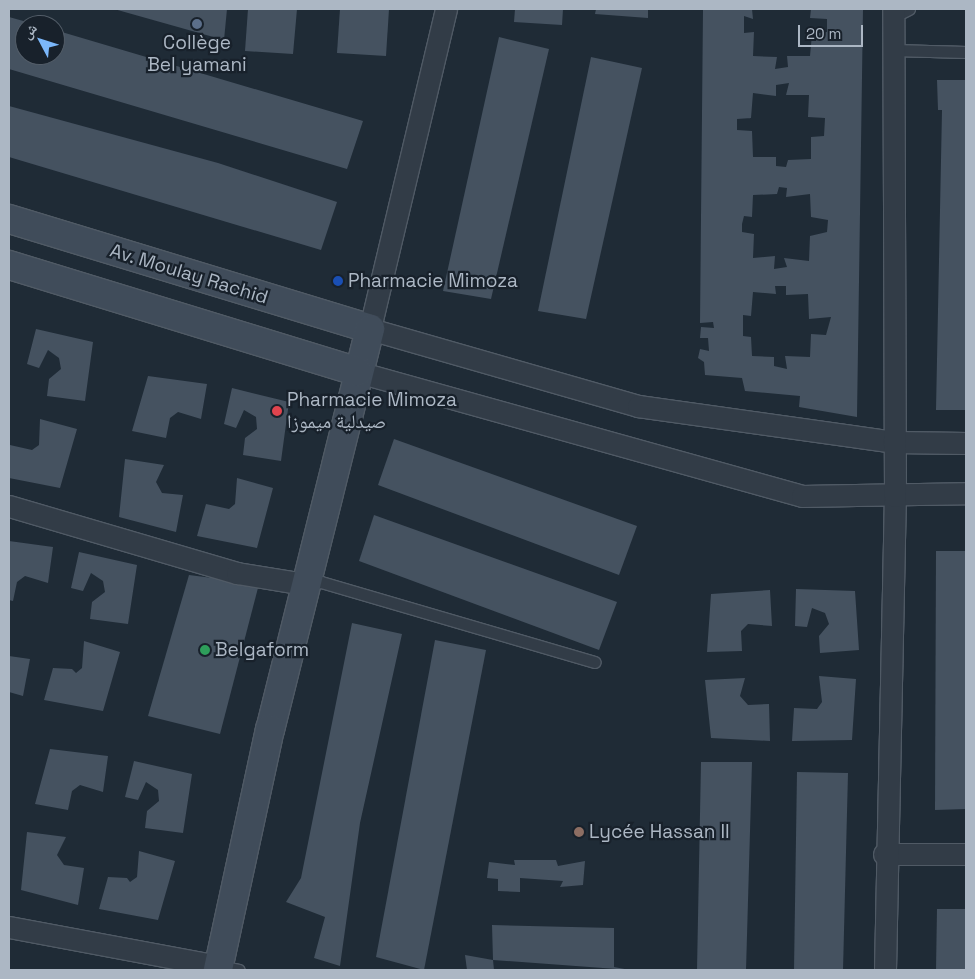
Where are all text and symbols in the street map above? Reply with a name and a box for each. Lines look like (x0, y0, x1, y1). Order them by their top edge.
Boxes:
north arrow (15, 15, 65, 65)
scale bar (800, 15, 865, 47)
marker: Collège Bel yamani (191, 18, 203, 30)
text: ش (18, 20, 41, 42)
text: 20 m (806, 24, 841, 43)
place label: Collège Bel yamani (147, 32, 247, 76)
street label: Av. Moulay Rachid (107, 239, 271, 309)
place label: Pharmacie Mimoza (348, 270, 518, 292)
marker: Pharmacie Mimoza (332, 275, 344, 287)
place label: Pharmacie Mimoza صيدلية ميموزا (287, 389, 457, 433)
marker: Pharmacie Mimoza صيدلية ميموزا (271, 405, 283, 417)
place label: Belgaform (215, 639, 309, 661)
marker: Belgaform (199, 644, 211, 656)
place label: Lycée Hassan II (589, 821, 730, 843)
marker: Lycée Hassan II (573, 826, 585, 838)

